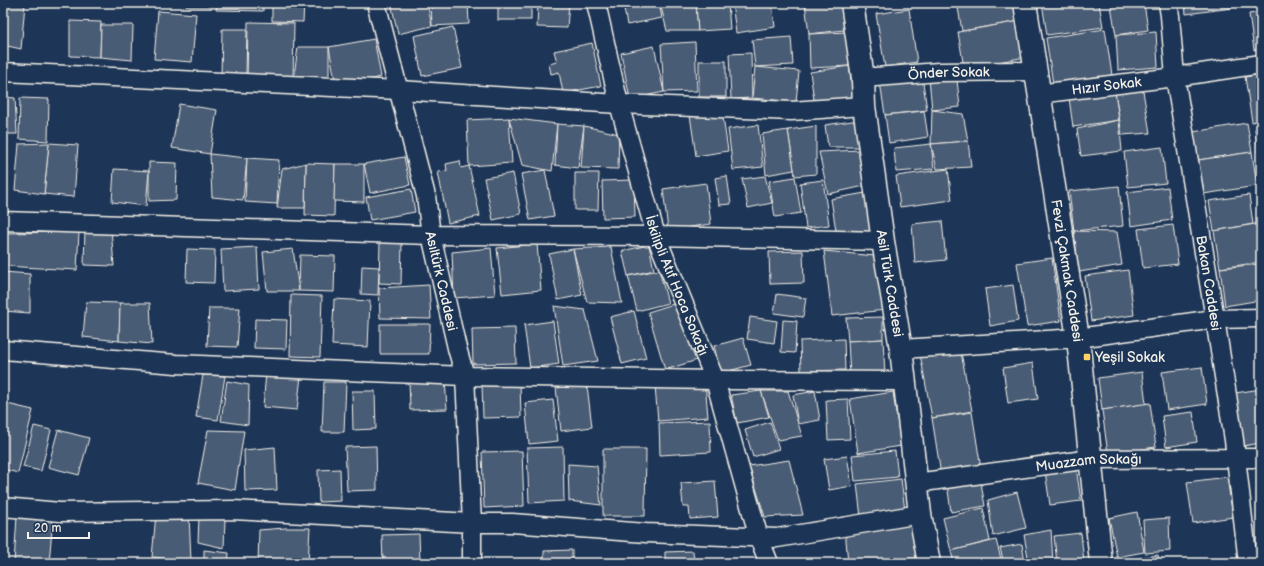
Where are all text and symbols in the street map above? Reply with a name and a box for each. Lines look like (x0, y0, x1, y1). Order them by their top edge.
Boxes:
street label: Önder Sokak (907, 63, 990, 83)
street label: Hızır Sokak (1071, 73, 1142, 99)
street label: Fevzi Çakmak Caddesi (1047, 198, 1086, 343)
street label: İskilipli Atıf Hoca Sokağı (642, 213, 712, 358)
street label: Asil Türk Caddesi (873, 229, 907, 338)
street label: Asıltürk Caddesi (421, 230, 461, 333)
street label: Bakan Caddesi (1192, 234, 1225, 332)
place label: Yeşil Sokak (1094, 349, 1165, 366)
marker: Yeşil Sokak (1082, 352, 1092, 362)
street label: Muazzam Sokağı (1035, 450, 1142, 476)
scale bar (28, 514, 89, 540)
text: 20 m (34, 521, 61, 536)

